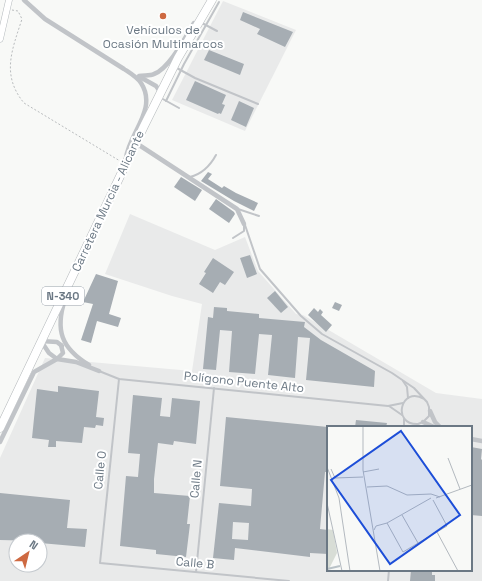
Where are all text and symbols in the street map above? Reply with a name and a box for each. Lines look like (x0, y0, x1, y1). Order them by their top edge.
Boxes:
marker: Vehículos de Ocasión Multimarcos (158, 11, 168, 21)
place label: Vehículos de Ocasión Multimarcos (103, 22, 223, 52)
street label: Carretera Murcia - Alicante (68, 128, 148, 274)
road number: N-340 (42, 287, 84, 305)
street label: Polígono Puente Alto (183, 368, 305, 396)
inset map (327, 426, 472, 571)
street label: Calle O (90, 450, 110, 490)
street label: Calle N (186, 459, 206, 499)
north arrow (8, 533, 48, 573)
text: N (27, 537, 41, 553)
street label: Calle B (175, 553, 215, 573)

